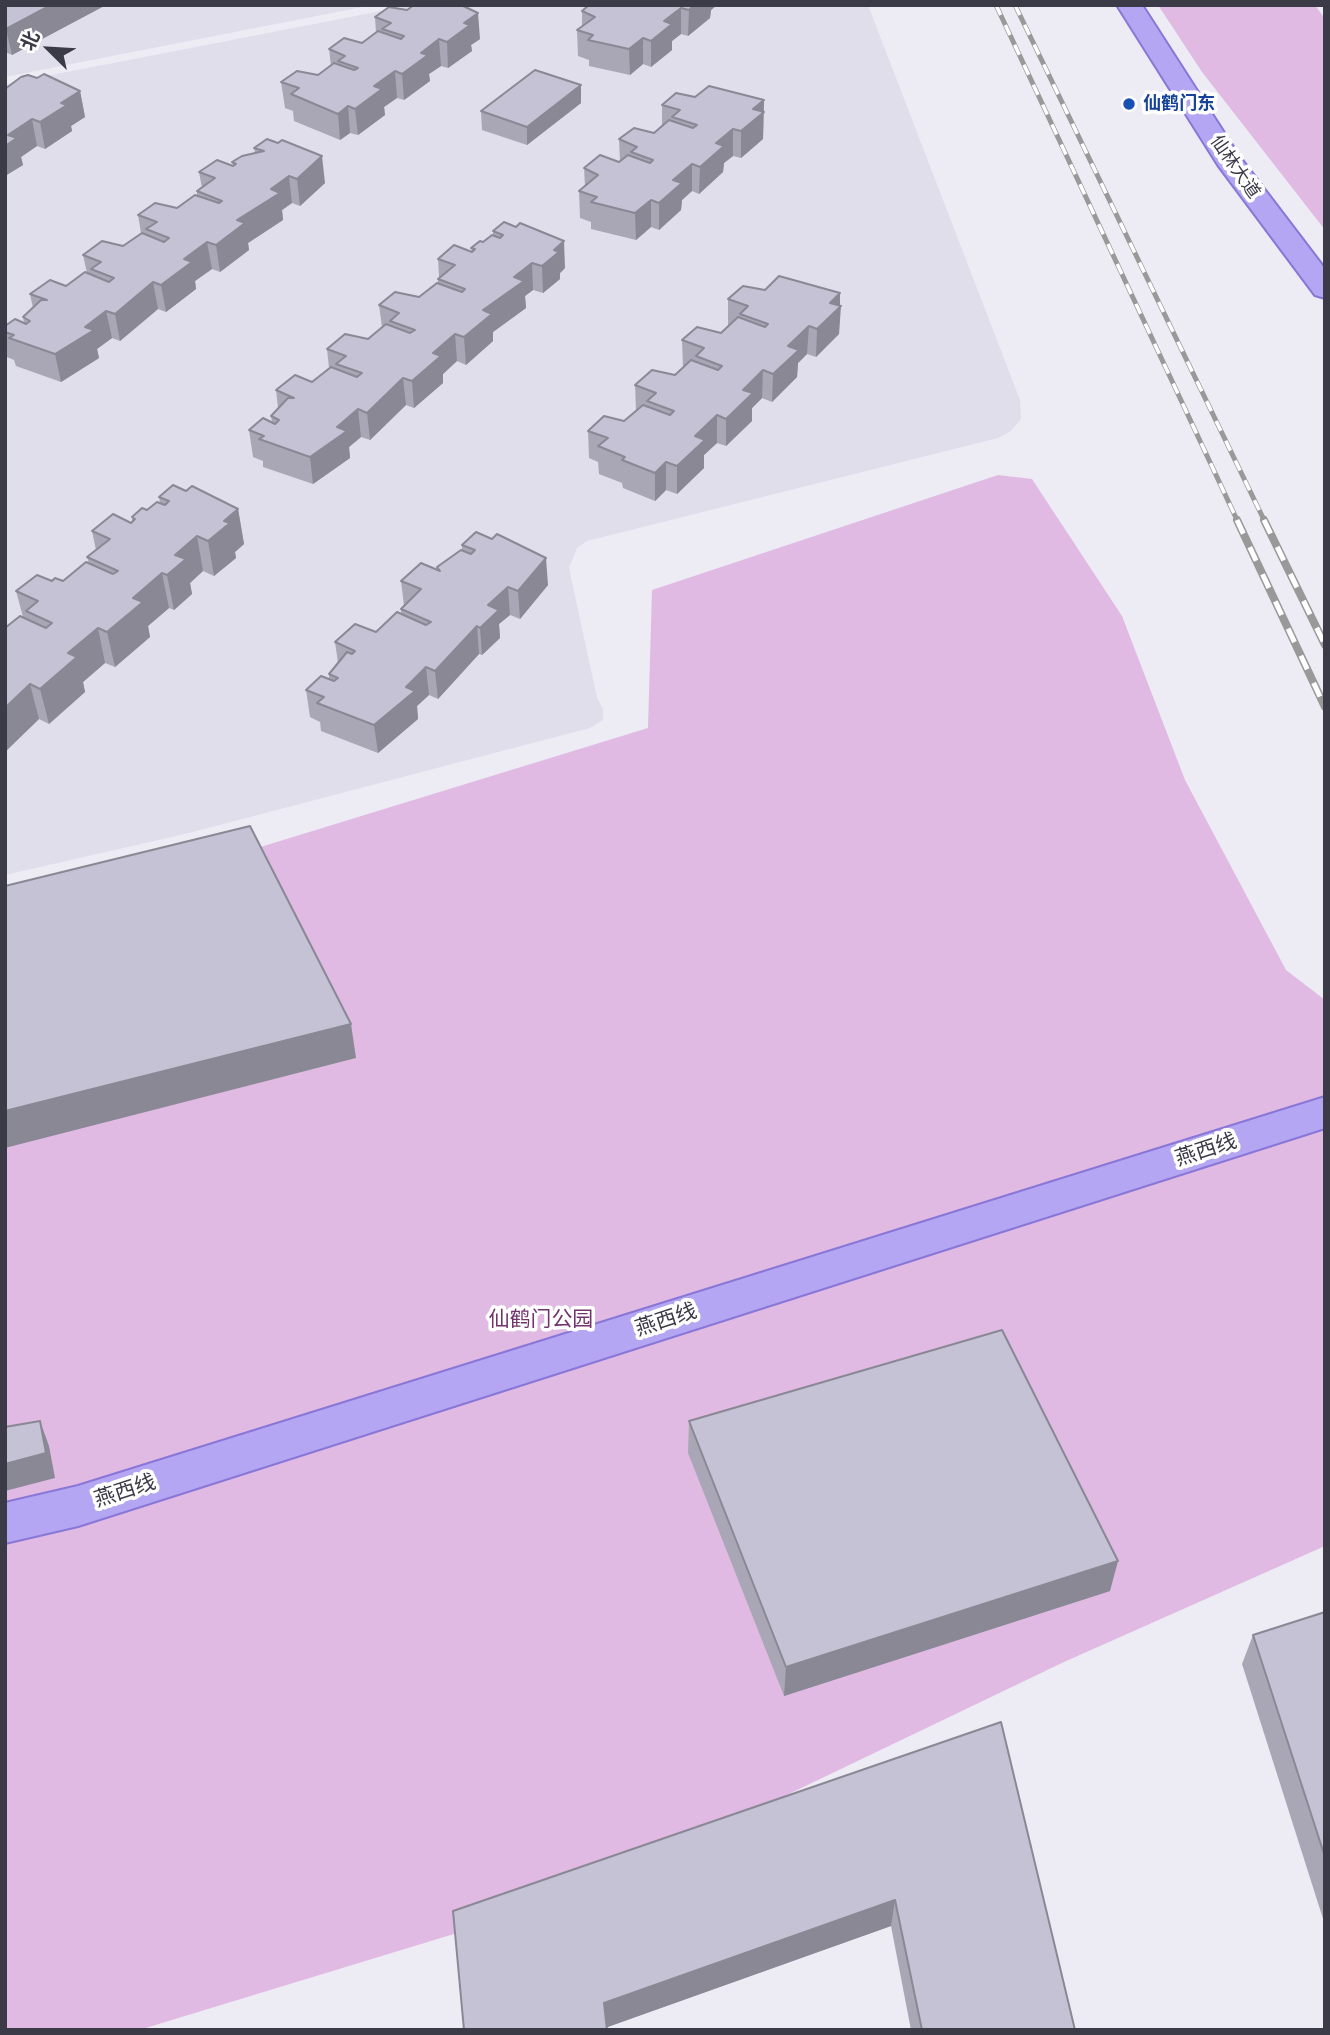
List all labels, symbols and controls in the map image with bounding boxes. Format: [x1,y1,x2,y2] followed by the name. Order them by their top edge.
[14,14,84,84] north arrow
[15,27,45,54] text: 北
[1143,93,1215,115] place label: 仙鹤门东
[1121,96,1137,112] marker: 仙鹤门东
[1206,131,1264,203] street label: 仙林大道
[1172,1128,1240,1172] street label: 燕西线
[632,1298,700,1342] street label: 燕西线
[489,1307,593,1333] park label: 仙鹤门公园
[91,1469,159,1513] street label: 燕西线

